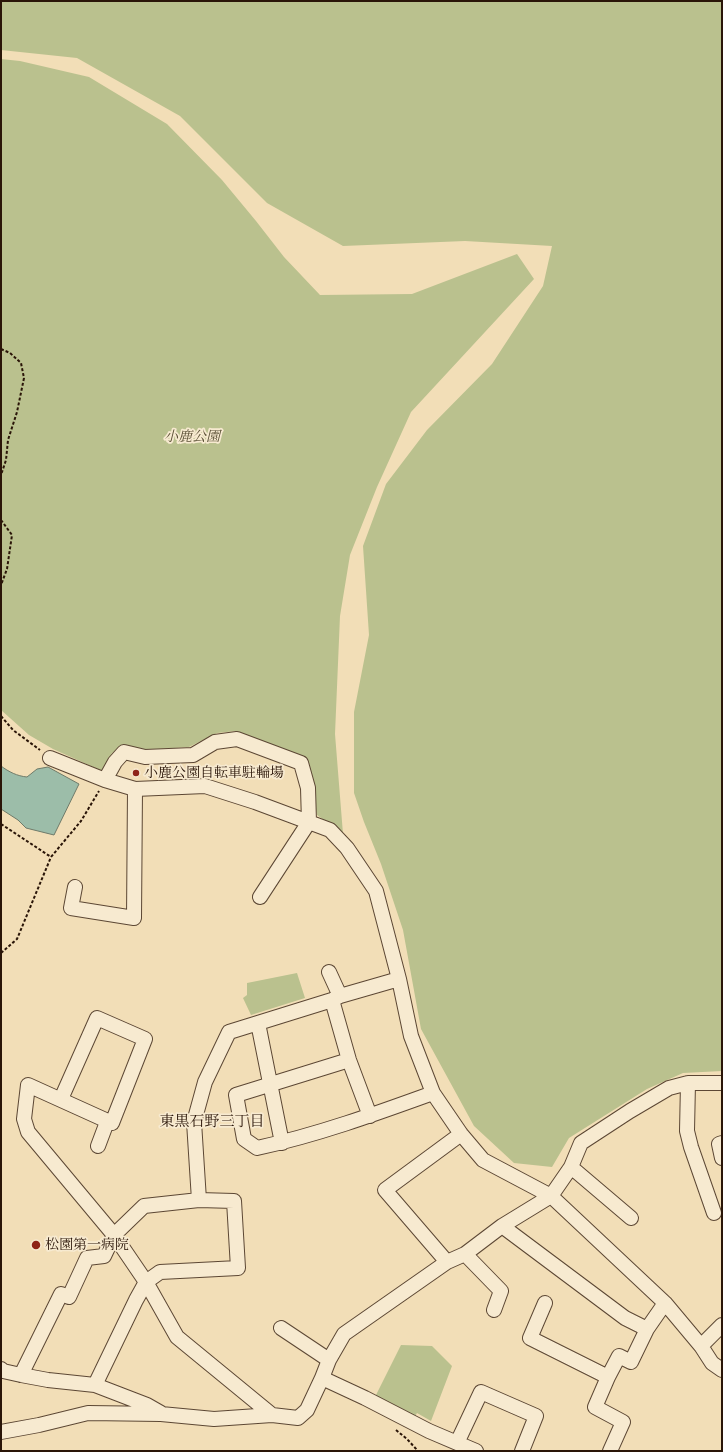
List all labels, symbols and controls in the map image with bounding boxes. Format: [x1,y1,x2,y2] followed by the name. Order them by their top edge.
[164,429,220,445] park label: 小鹿公園
[144,765,284,781] place label: 小鹿公園自転車駐輪場
[131,768,141,778] marker: 小鹿公園自転車駐輪場
[160,1113,264,1131] district label: 東黒石野三丁目
[45,1237,129,1253] place label: 松園第一病院
[30,1239,42,1251] marker: 松園第一病院

